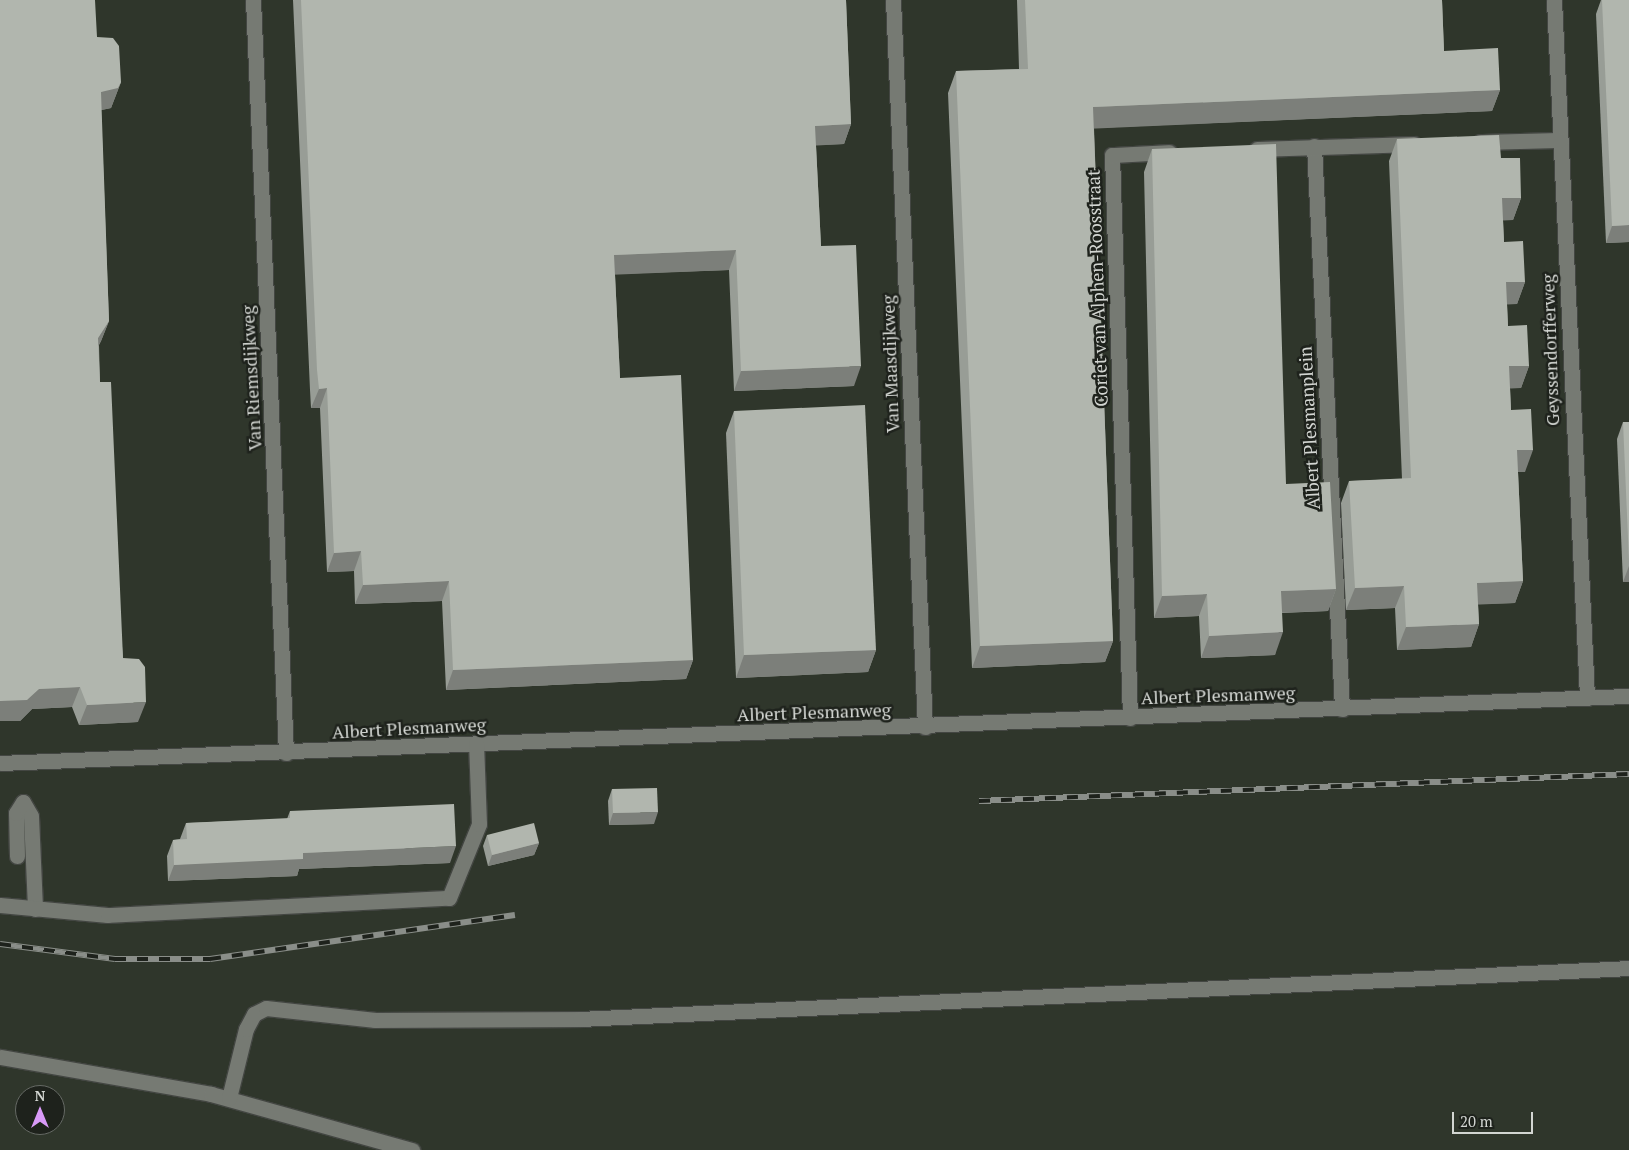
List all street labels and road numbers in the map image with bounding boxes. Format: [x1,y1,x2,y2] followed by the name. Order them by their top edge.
[1082,169,1112,407] street label: Coriet van Alphen-Roosstraat
[1537,274,1563,426] street label: Geyssendorfferweg
[877,295,903,433] street label: Van Maasdijkweg
[236,305,266,451] street label: Van Riemsdijkweg
[1294,346,1324,510] street label: Albert Plesmanplein
[1141,682,1295,708] street label: Albert Plesmanweg
[737,699,891,725] street label: Albert Plesmanweg
[331,713,487,743] street label: Albert Plesmanweg

